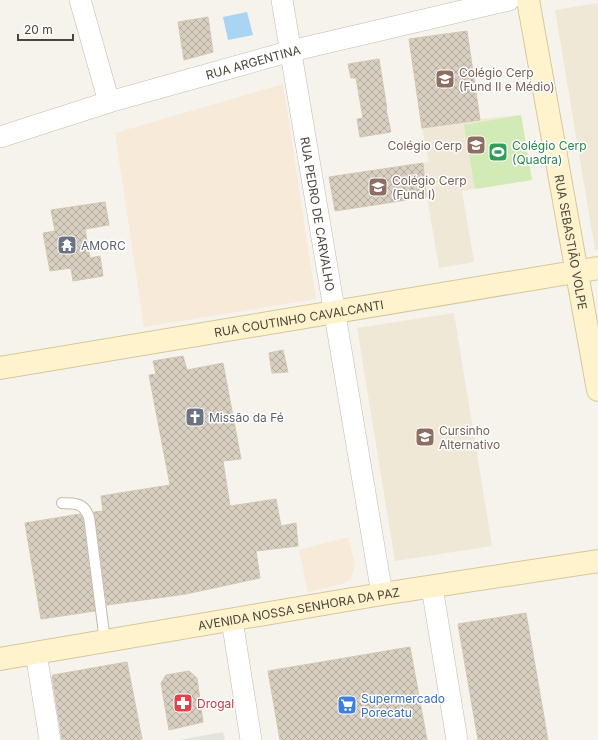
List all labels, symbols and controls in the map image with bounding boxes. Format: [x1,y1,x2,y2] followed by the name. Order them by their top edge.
[18,16,73,42] scale bar
[24,22,53,37] text: 20 m
[204,42,302,82] street label: RUA ARGENTINA
[459,65,555,94] place label: Colégio Cerp (Fund II e Médio)
[434,68,456,90] school or university icon: Colégio Cerp (Fund II e Médio)
[465,134,487,156] school or university icon: Colégio Cerp
[298,136,338,292] street label: RUA PEDRO DE CARVALHO
[387,138,462,153] place label: Colégio Cerp
[512,138,587,167] place label: Colégio Cerp (Quadra)
[487,141,509,163] sports icon: Colégio Cerp (Quadra)
[392,173,467,202] place label: Colégio Cerp (Fund I)
[552,173,591,311] street label: RUA SEBASTIÃO VOLPE
[367,176,389,198] school or university icon: Colégio Cerp (Fund I)
[56,234,78,256] temple icon: AMORC
[81,238,126,253] place label: AMORC
[213,296,385,340] street label: RUA COUTINHO CAVALCANTI
[184,406,206,428] church icon: Missão da Fé
[209,410,284,425] place label: Missão da Fé
[439,423,500,452] place label: Cursinho Alternativo
[414,426,436,448] school or university icon: Cursinho Alternativo
[197,584,401,633] street label: AVENIDA NOSSA SENHORA DA PAZ
[361,691,445,720] place label: Supermercado Porecatu
[172,692,194,714] pharmacy icon: Drogal
[336,694,358,716] supermarket icon: Supermercado Porecatu
[197,696,234,711] place label: Drogal

